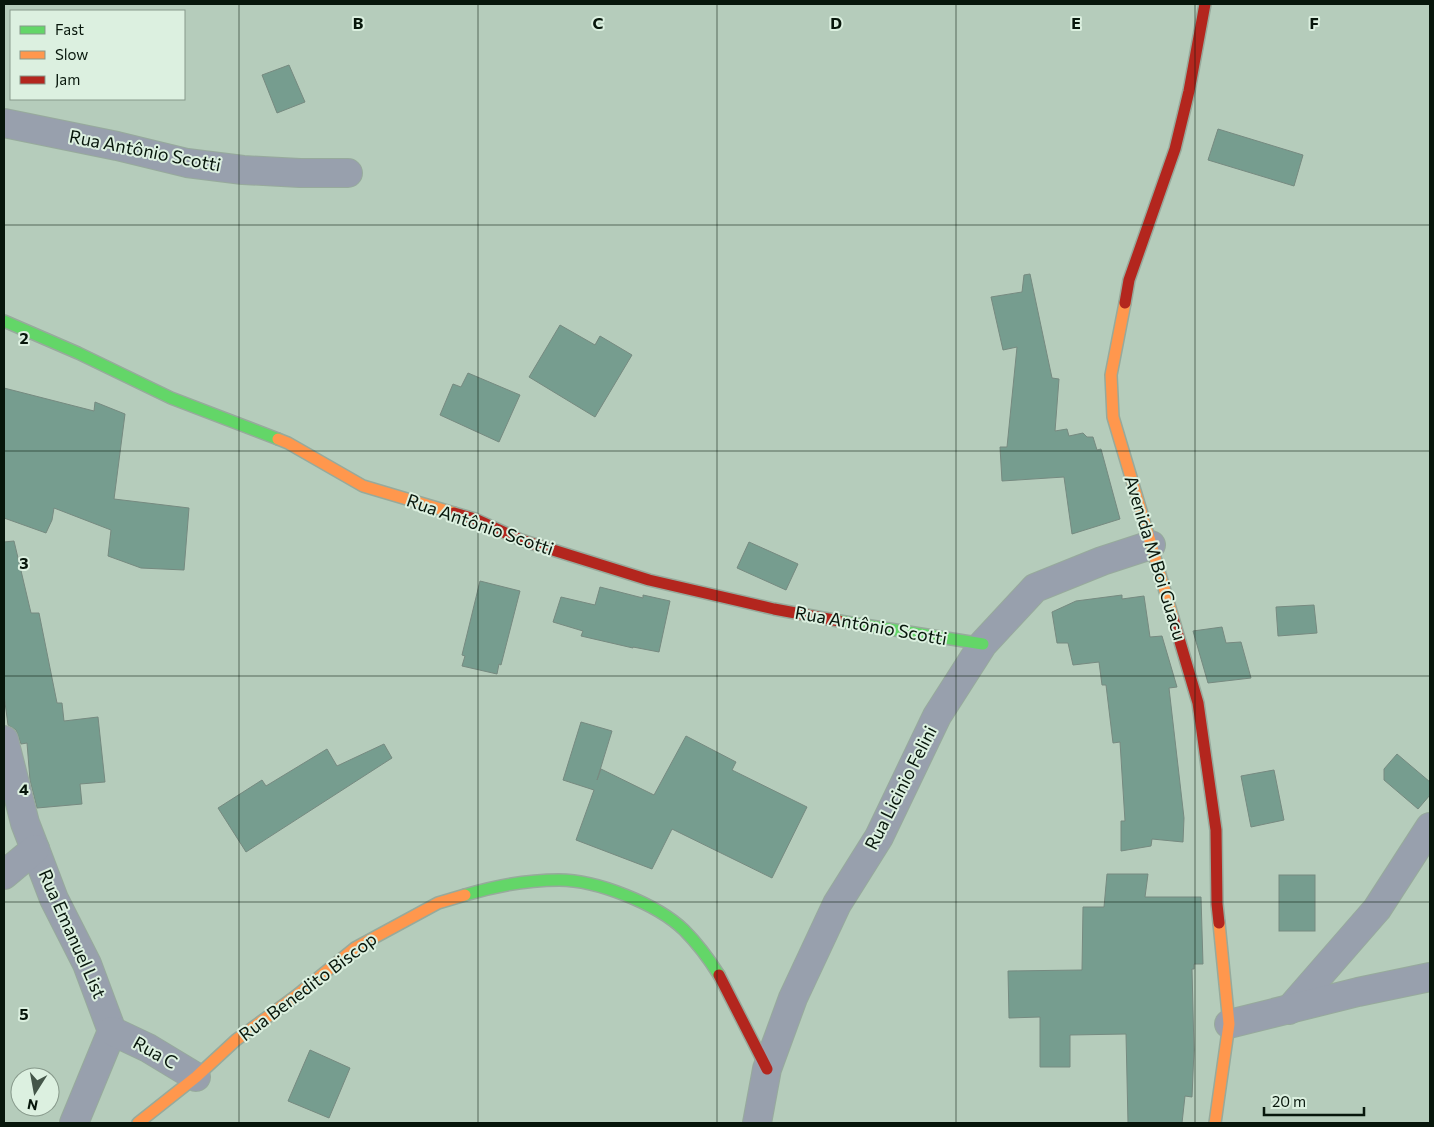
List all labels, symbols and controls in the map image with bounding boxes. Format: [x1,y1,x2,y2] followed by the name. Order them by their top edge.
[10,10,185,100] legend
[353,13,364,32] text: B
[593,13,604,32] text: C
[830,13,842,32] text: D
[1071,13,1081,32] text: E
[1309,13,1319,32] text: F
[55,20,84,38] text: Fast
[55,45,88,63] text: Slow
[55,70,80,88] text: Jam
[67,125,223,176] street label: Rua Antônio Scotti
[19,328,29,347] text: 2
[1120,473,1191,643] street label: Avenida M Boi Guacu
[404,489,557,560] street label: Rua Antônio Scotti
[19,553,29,572] text: 3
[793,601,949,649] street label: Rua Antônio Scotti
[859,722,941,853] street label: Rua Licinio Felini
[19,779,29,798] text: 4
[35,866,111,1002] street label: Rua Emanuel List
[234,927,381,1045] street label: Rua Benedito Biscop
[19,1004,29,1023] text: 5
[130,1031,181,1073] street label: Rua C
[10,1067,60,1117] north arrow
[1264,1084,1364,1116] scale bar
[1272,1092,1306,1110] text: 20 m
[26,1096,39,1115] text: N

